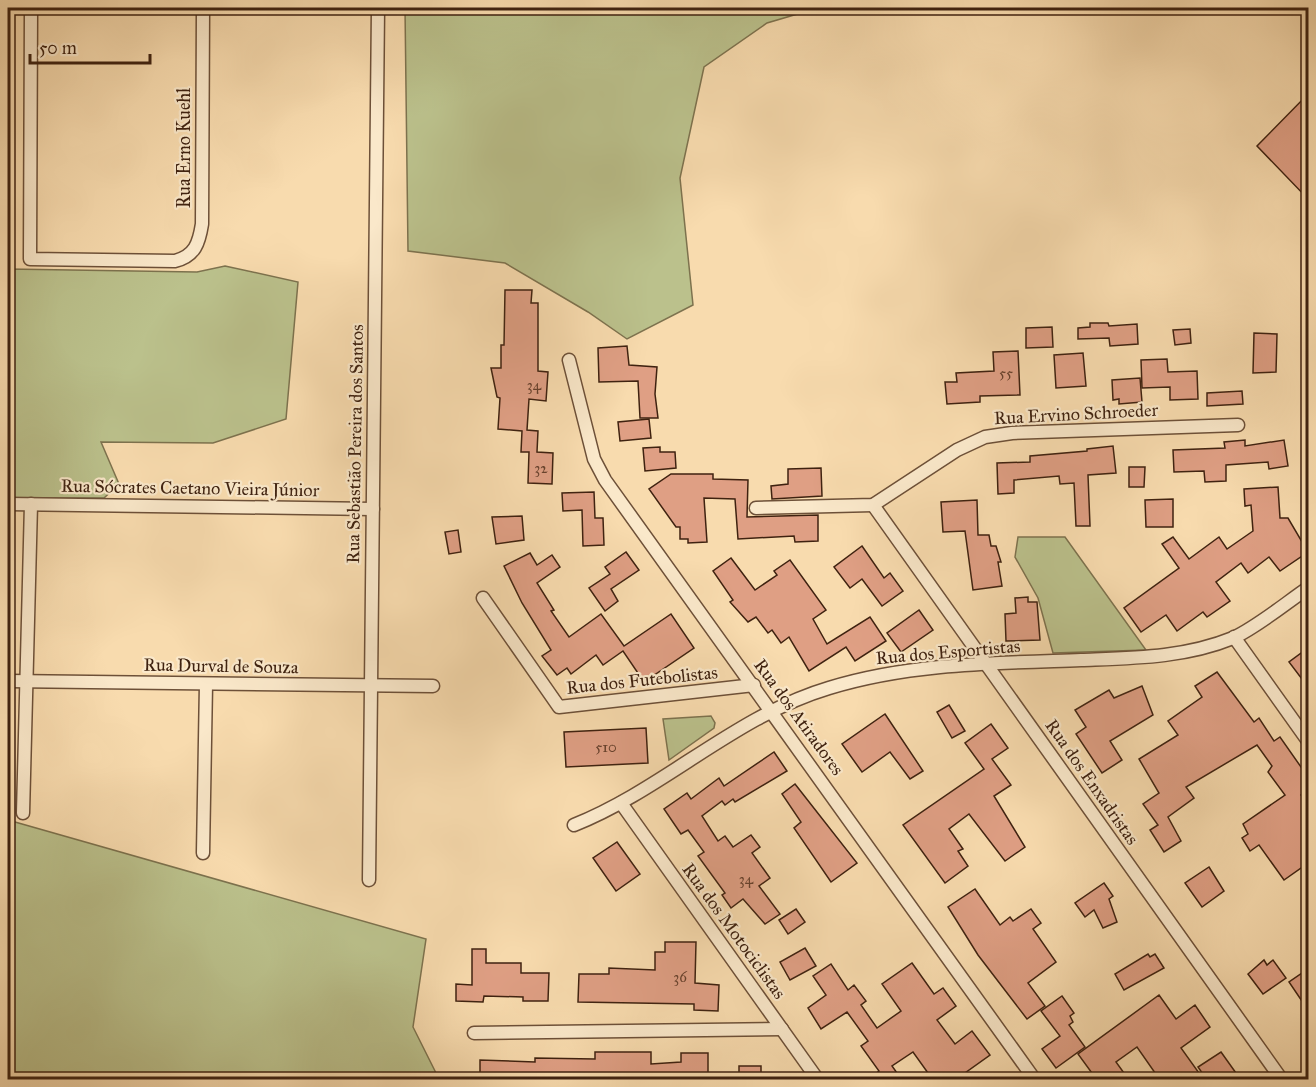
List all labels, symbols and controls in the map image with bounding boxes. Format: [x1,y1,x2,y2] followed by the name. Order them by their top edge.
[30,27,150,65] scale bar
[39,37,77,59] text: 50 m
[173,88,195,208] street label: Rua Erno Kuehl
[342,324,368,564] street label: Rua Sebastião Pereira dos Santos
[999,364,1013,382] house number: 55
[527,376,542,394] house number: 34
[993,399,1159,429] street label: Rua Ervino Schroeder
[534,459,548,477] house number: 32
[61,475,320,502] street label: Rua Sócrates Caetano Vieira Júnior
[875,635,1021,669] street label: Rua dos Esportistas
[143,654,299,678] street label: Rua Durval de Souza
[749,654,849,780] street label: Rua dos Atiradores
[565,661,719,699] street label: Rua dos Futebolistas
[1040,715,1144,849] street label: Rua dos Enxadristas
[595,738,617,756] house number: 510
[677,859,791,1003] street label: Rua dos Motociclistas
[739,870,754,888] house number: 34
[673,968,688,986] house number: 36

